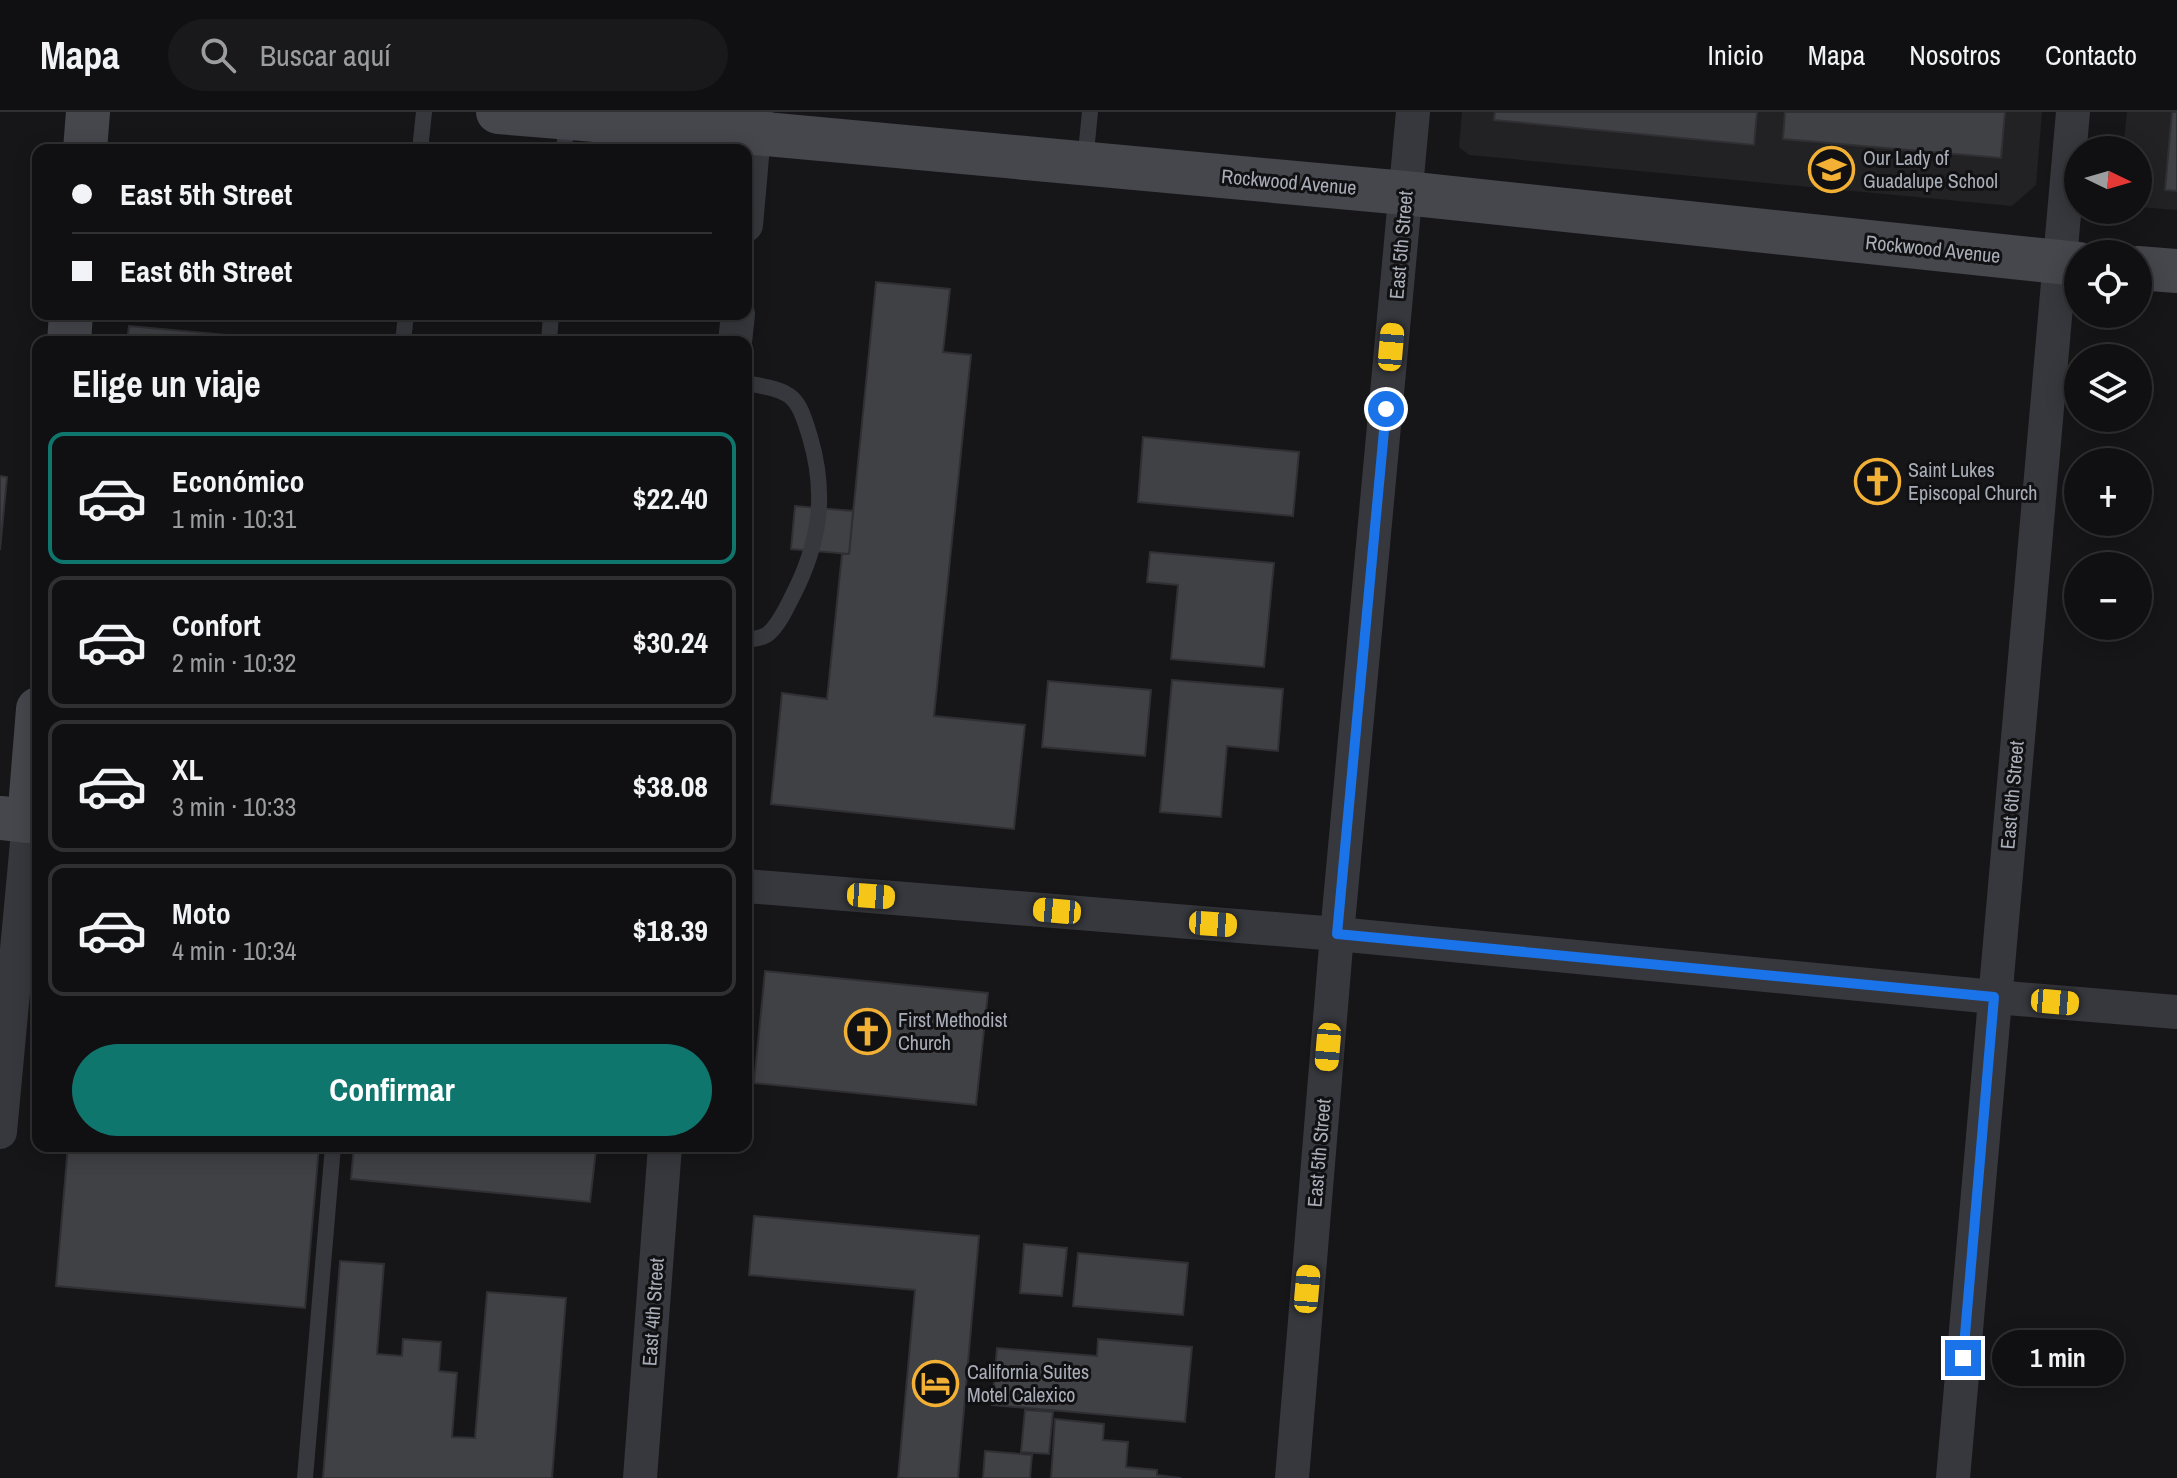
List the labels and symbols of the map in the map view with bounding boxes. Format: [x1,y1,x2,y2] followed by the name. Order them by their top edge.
[2064,136,2152,224] north arrow
[1863,144,1998,194] place label: Our Lady of Guadalupe School
[1808,146,1856,194] school or university icon: Our Lady of Guadalupe School
[1220,162,1358,201] street label: Rockwood Avenue
[1382,189,1419,300] street label: East 5th Street
[1864,228,2002,269] street label: Rockwood Avenue
[1377,322,1405,372] car
[1368,391,1404,427] route start
[1908,456,2037,506] place label: Saint Lukes Episcopal Church
[1853,458,1901,506] church icon: Saint Lukes Episcopal Church
[1993,739,2030,850] street label: East 6th Street
[846,882,896,910] car
[1032,897,1082,925] car
[1188,910,1238,938] car
[2030,988,2080,1016] car
[898,1006,1008,1056] place label: First Methodist Church
[843,1008,891,1056] church icon: First Methodist Church
[1314,1022,1342,1072] car
[1300,1097,1337,1208] street label: East 5th Street
[635,1256,670,1367] street label: East 4th Street
[1293,1264,1321,1314] car
[1991,1330,2123,1386] callout: 1 min
[1945,1340,1981,1376] route end
[967,1358,1089,1408] place label: California Suites Motel Calexico
[912,1360,960,1408] hotel icon: California Suites Motel Calexico

